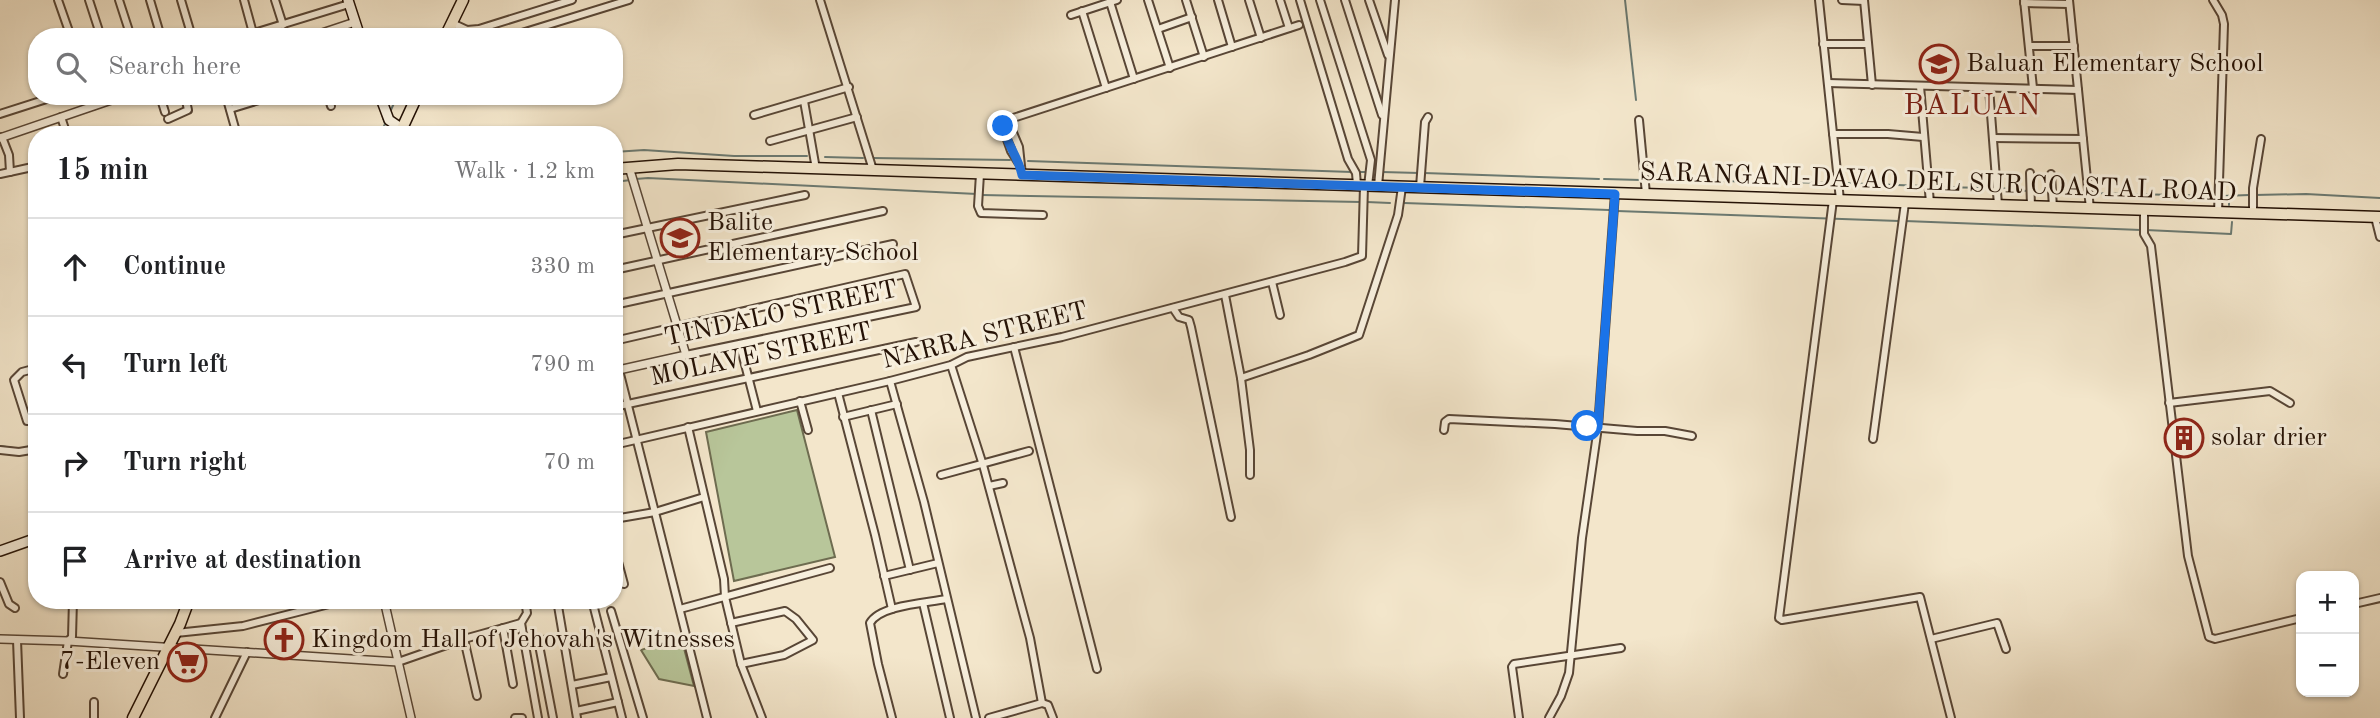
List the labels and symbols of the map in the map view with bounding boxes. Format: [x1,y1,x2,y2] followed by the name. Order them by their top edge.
[1918,43,1960,85] school or university icon: Baluan Elementary School
[1966,51,2264,77] place label: Baluan Elementary School
[1903,91,2043,121] district label: BALUAN
[987,110,1018,141] route end
[1639,160,2237,206] street label: SARANGANI-DAVAO DEL SUR COASTAL ROAD
[707,210,919,266] place label: Balite Elementary School
[659,217,701,259] school or university icon: Balite Elementary School
[662,277,900,351] street label: TINDALO STREET
[879,298,1091,374] street label: NARRA STREET
[648,319,874,391] street label: MOLAVE STREET
[1571,410,1602,441] route start
[2163,417,2205,459] building icon: solar drier
[2211,425,2327,451] place label: solar drier
[263,619,305,661] church icon: Kingdom Hall of Jehovah's Witnesses
[311,627,735,653] place label: Kingdom Hall of Jehovah's Witnesses
[166,641,208,683] supermarket icon: 7-Eleven
[60,649,160,675] place label: 7-Eleven

